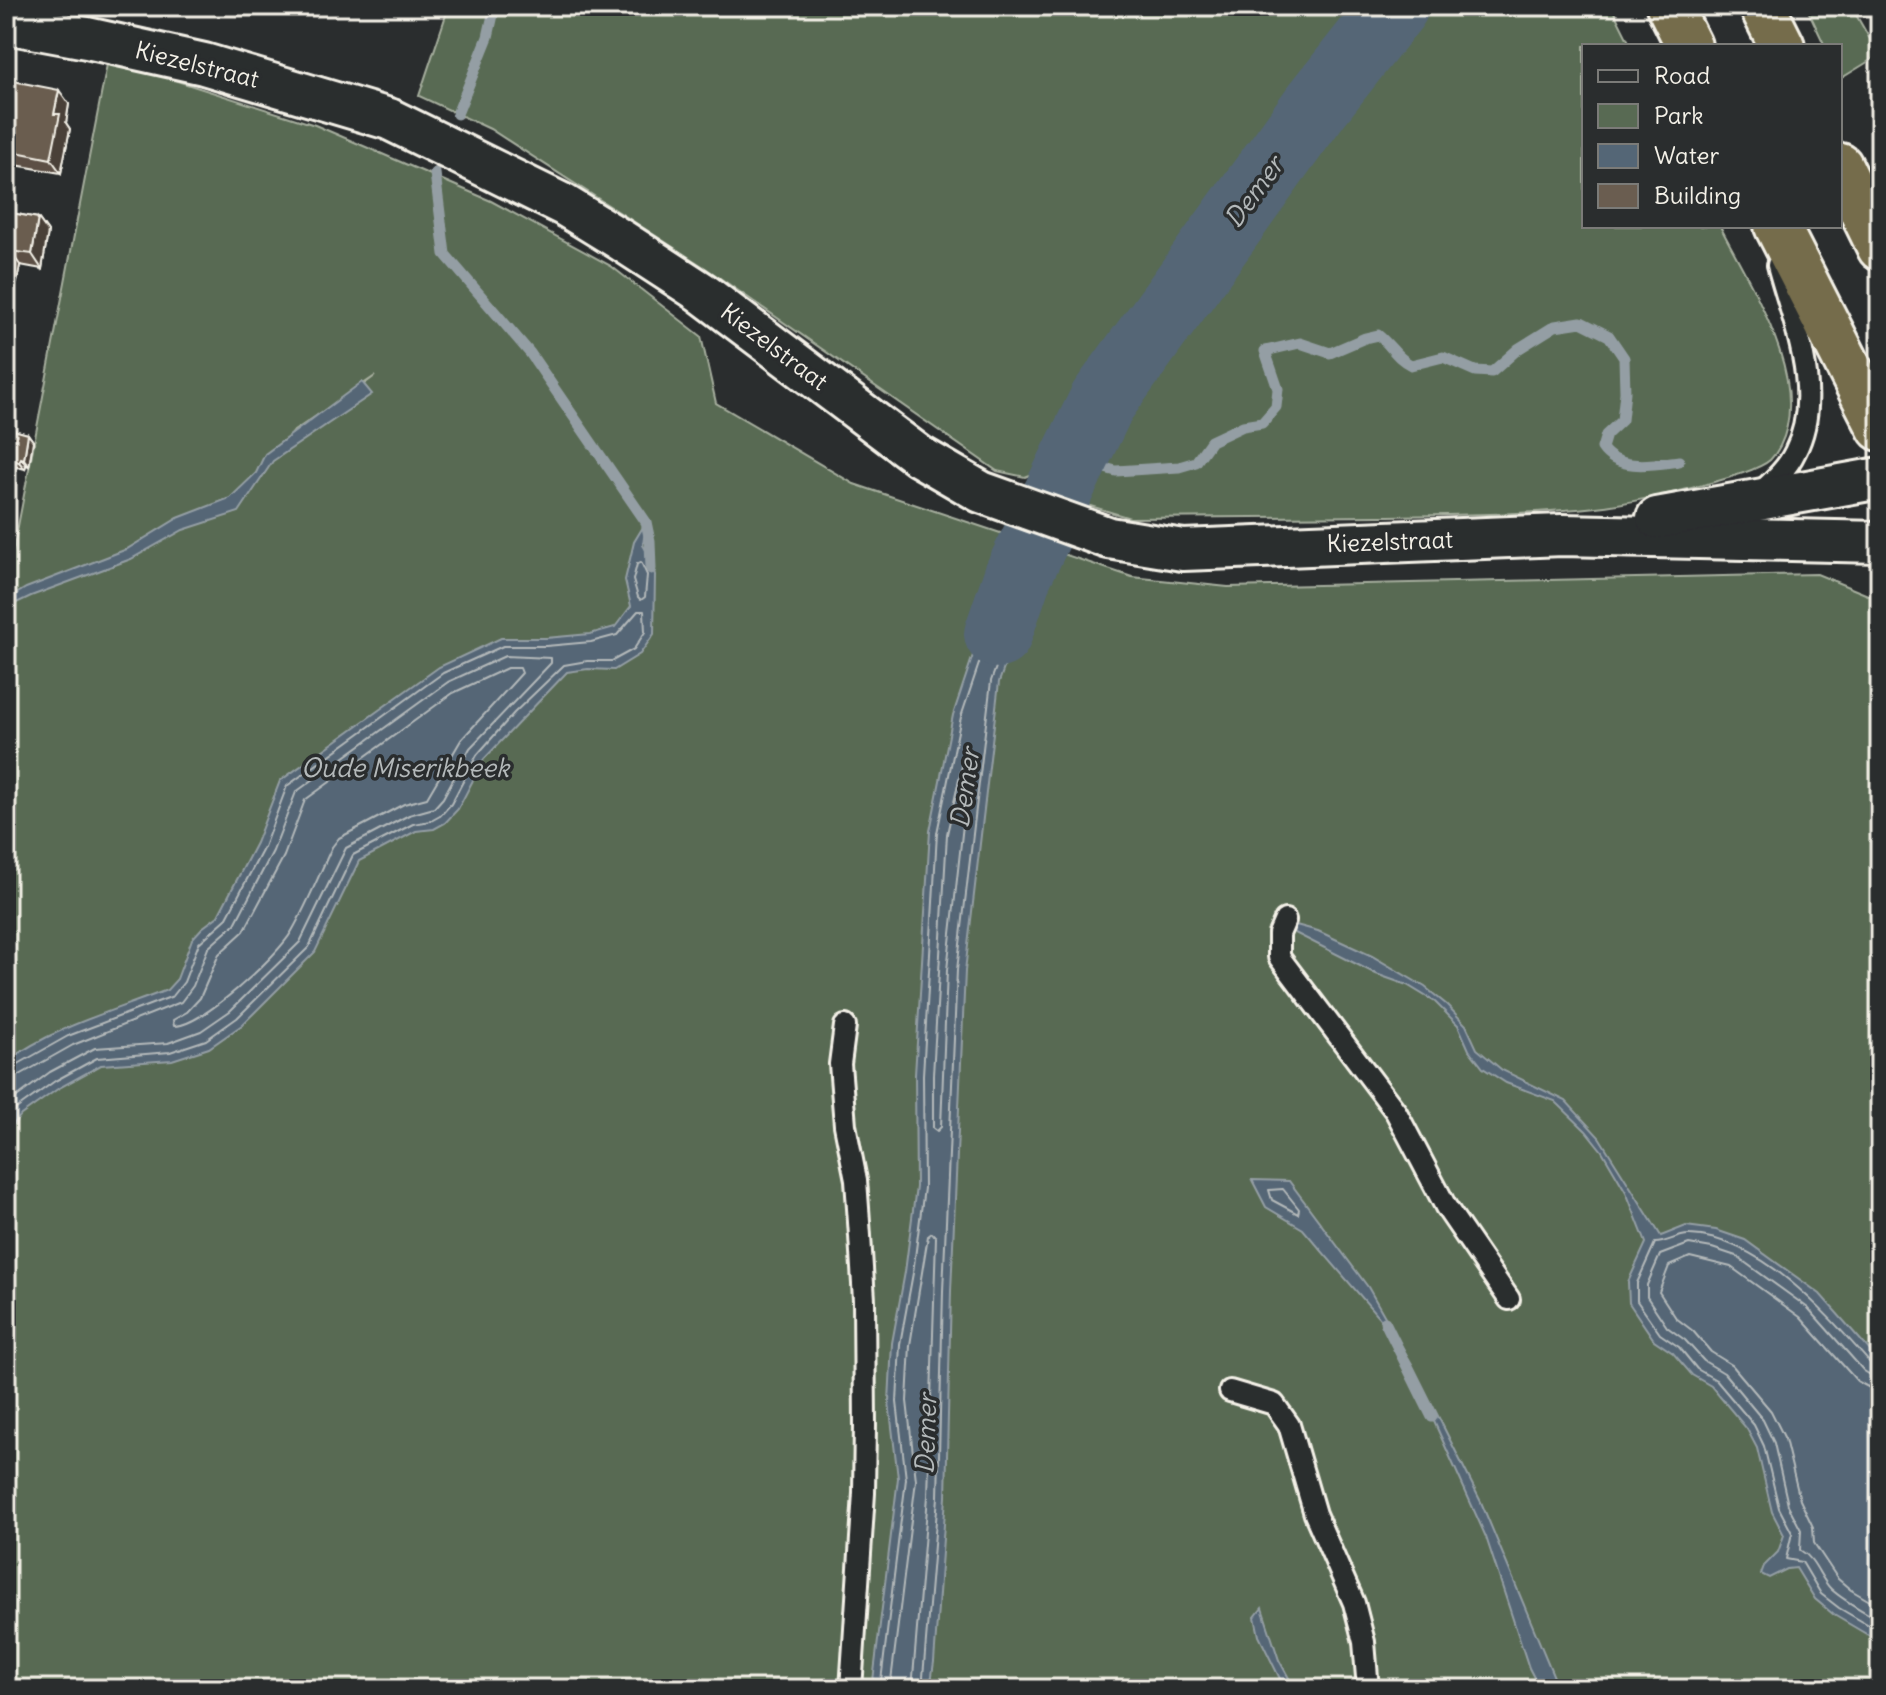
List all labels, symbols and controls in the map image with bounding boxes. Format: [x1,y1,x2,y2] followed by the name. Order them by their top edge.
[132,34,262,94] street label: Kiezelstraat
[1582,44,1842,228] legend
[1654,60,1710,90] text: Road
[1654,100,1704,130] text: Park
[1654,140,1719,170] text: Water
[1217,147,1292,234] water label: Demer
[1654,180,1741,210] text: Building
[715,296,834,396] street label: Kiezelstraat
[1326,524,1454,558] street label: Kiezelstraat
[943,743,987,830] water label: Demer
[301,751,511,784] water label: Oude Miserikbeek
[908,1390,944,1474] water label: Demer

